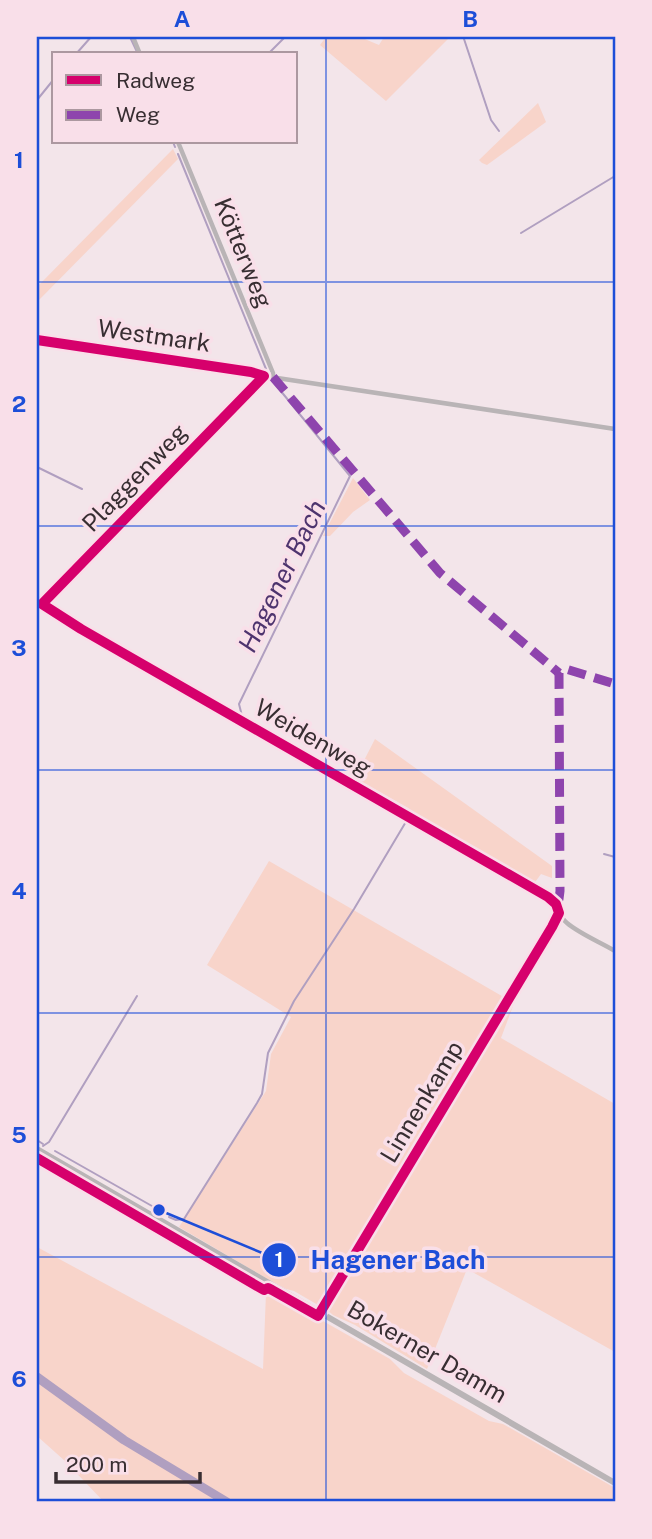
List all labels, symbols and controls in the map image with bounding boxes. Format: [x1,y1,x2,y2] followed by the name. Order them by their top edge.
[174,5,191,32] text: A
[462,5,478,32] text: B
[52,52,298,144] legend
[116,68,195,93] text: Radweg
[116,102,160,127] text: Weg
[14,146,24,173] text: 1
[209,194,279,312] street label: Kötterweg
[96,313,212,357] street label: Westmark
[12,390,26,417] text: 2
[76,418,193,537] street label: Plaggenweg
[231,495,332,657] water label: Hagener Bach
[11,634,27,661] text: 3
[250,693,377,782] street label: Weidenweg
[11,877,27,904] text: 4
[374,1036,468,1167] street label: Linnenkamp
[11,1121,27,1148] text: 5
[262,1237,499,1284] callout: Hagener Bach
[311,1244,485,1275] text: Hagener Bach
[275,1247,284,1272] text: 1
[343,1294,512,1408] street label: Bokerner Damm
[11,1365,27,1392] text: 6
[56,1441,200,1485] scale bar
[66,1452,127,1477] text: 200 m

